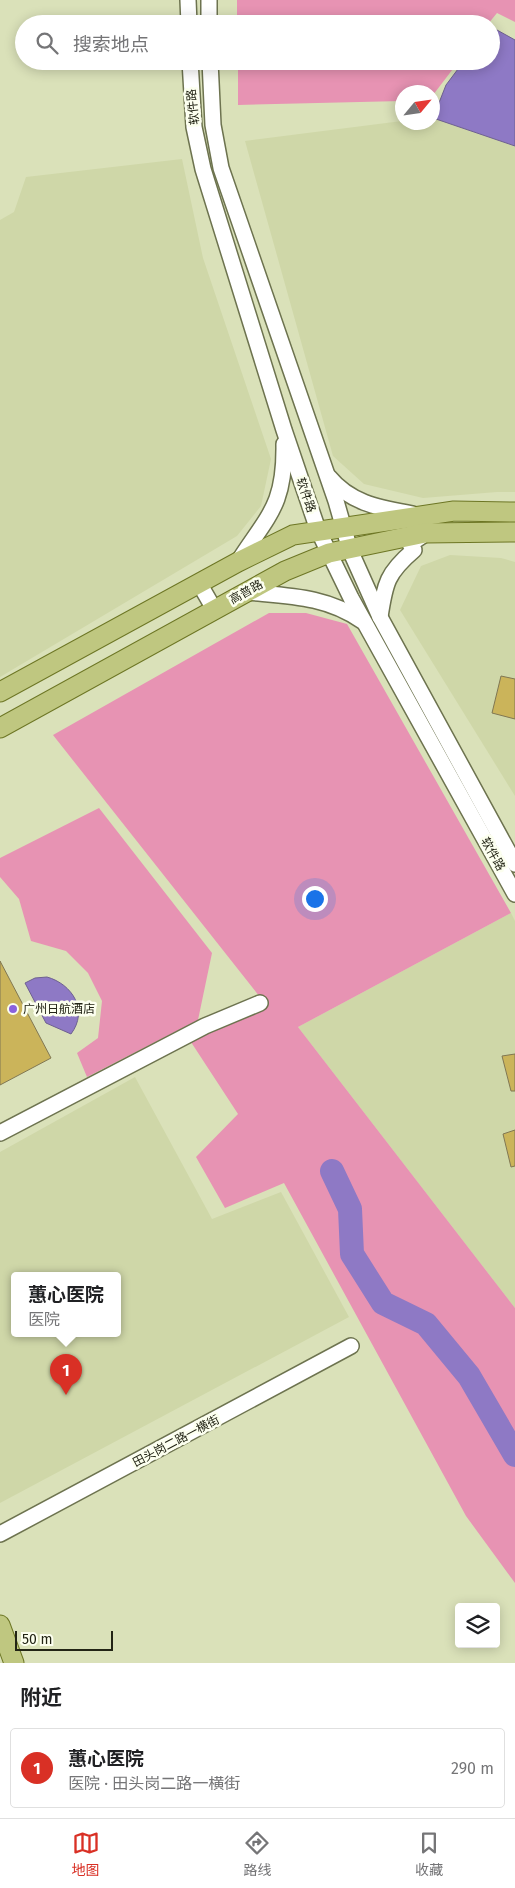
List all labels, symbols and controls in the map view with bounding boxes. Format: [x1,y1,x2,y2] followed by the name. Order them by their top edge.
[15,15,500,70] search box
[33,29,61,57] icon: search
[73,33,149,56] text: 搜索地点
[395,85,440,130] north arrow
[184,88,202,126] street label: 软件路
[294,476,318,514] street label: 软件路
[227,577,265,607] street label: 高普路
[478,835,508,873] street label: 软件路
[302,886,328,912] your location
[23,1002,95,1016] place label: 广州日航酒店
[7,1003,19,1015] marker: 广州日航酒店
[11,1272,121,1337] popup
[28,1283,104,1306] text: 蕙心医院
[28,1310,60,1329] text: 医院
[50,1354,82,1395] pin: 1
[130,1412,222,1470] street label: 田头岗二路一横街
[455,1603,500,1648] map controls
[455,1603,500,1648] button: layers
[15,1628,112,1651] scale bar
[22,1631,53,1648] text: 50 m
[20,1685,62,1711] text: 附近
[68,1747,144,1770] text: 蕙心医院
[33,1759,41,1778] text: 1
[451,1759,494,1778] text: 290 m
[68,1774,240,1793] text: 医院 · 田头岗二路一横街
[72,1829,100,1879] tab: 地图
[243,1829,271,1879] tab: 路线
[415,1829,443,1879] tab: 收藏

